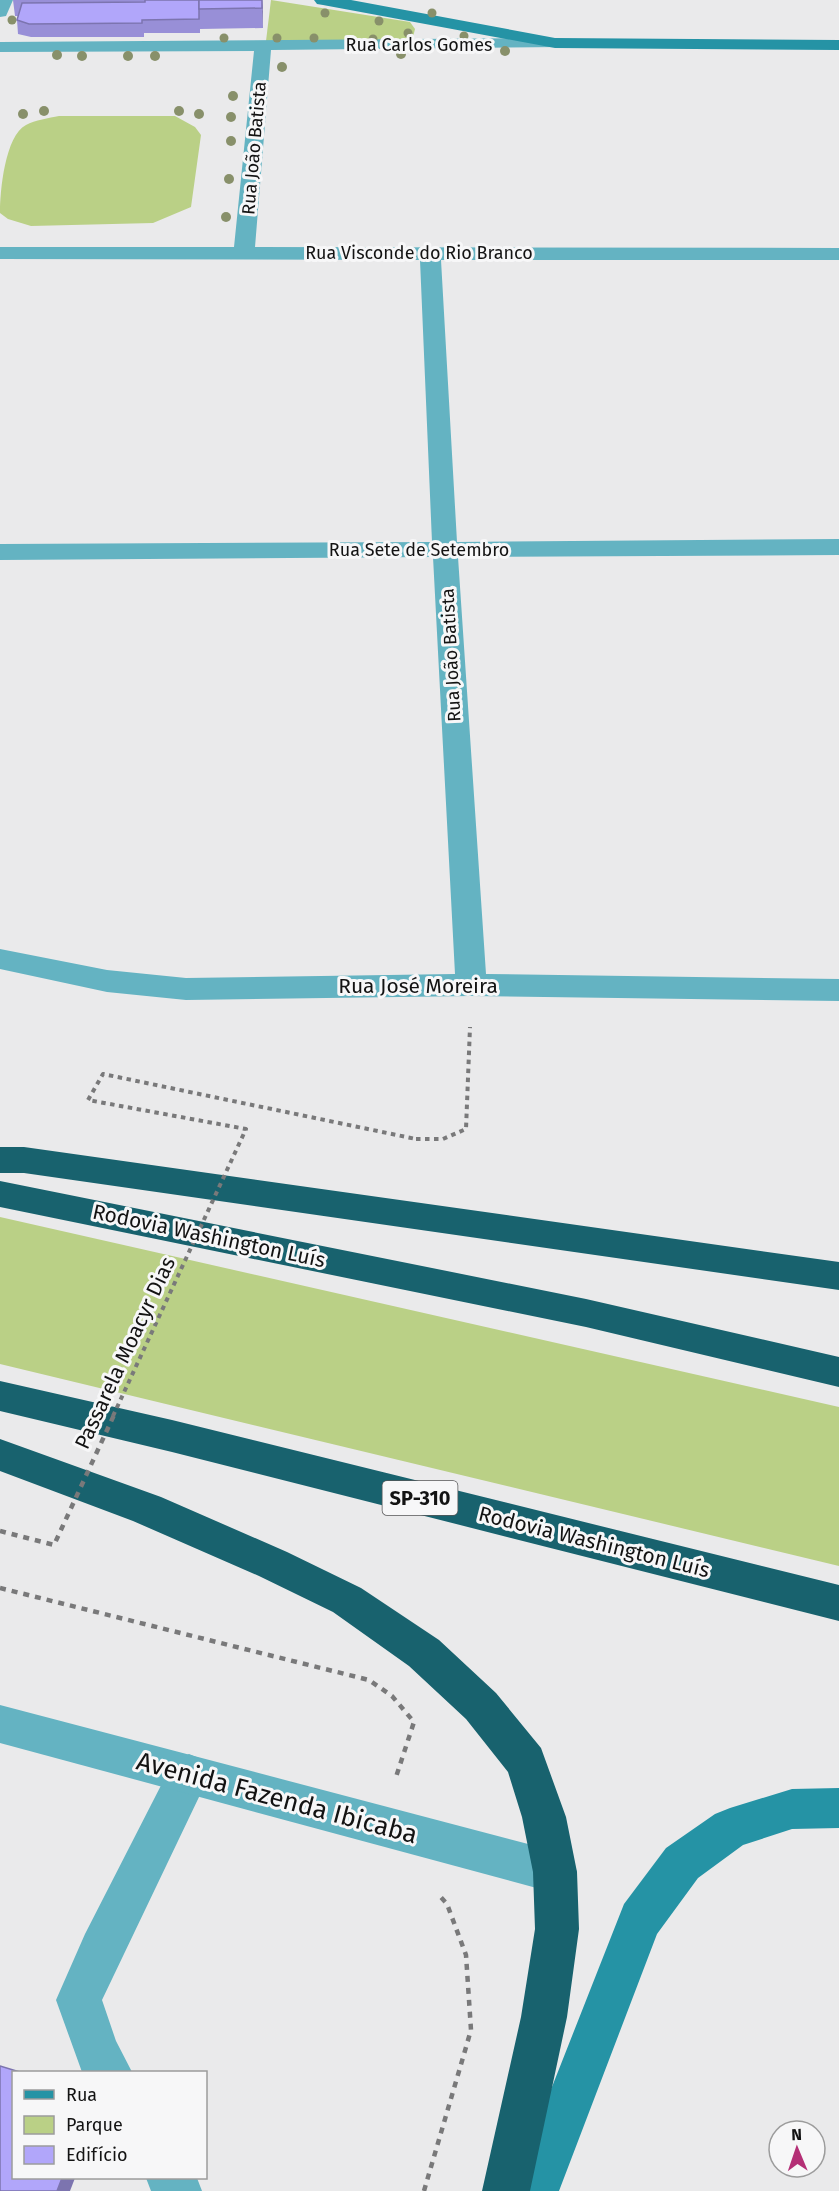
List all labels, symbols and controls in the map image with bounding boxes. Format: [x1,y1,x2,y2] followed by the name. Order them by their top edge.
[346,34,492,56] street label: Rua Carlos Gomes
[237,80,271,216] street label: Rua João Batista
[305,242,533,264] street label: Rua Visconde do Rio Branco
[329,539,509,561] street label: Rua Sete de Setembro
[437,588,465,722] street label: Rua João Batista
[338,973,498,999] street label: Rua José Moreira
[90,1199,328,1273] street label: Rodovia Washington Luís
[69,1253,181,1453] street label: Passarela Moacyr Dias
[382,1481,458,1515] road number: SP-310
[476,1501,712,1583] street label: Rodovia Washington Luís
[133,1746,421,1850] street label: Avenida Fazenda Ibicaba
[12,2071,207,2179] legend
[66,2084,97,2106] text: Rua
[66,2114,123,2136] text: Parque
[767,2119,827,2179] north arrow
[791,2125,802,2144] text: N
[66,2144,128,2166] text: Edifício

